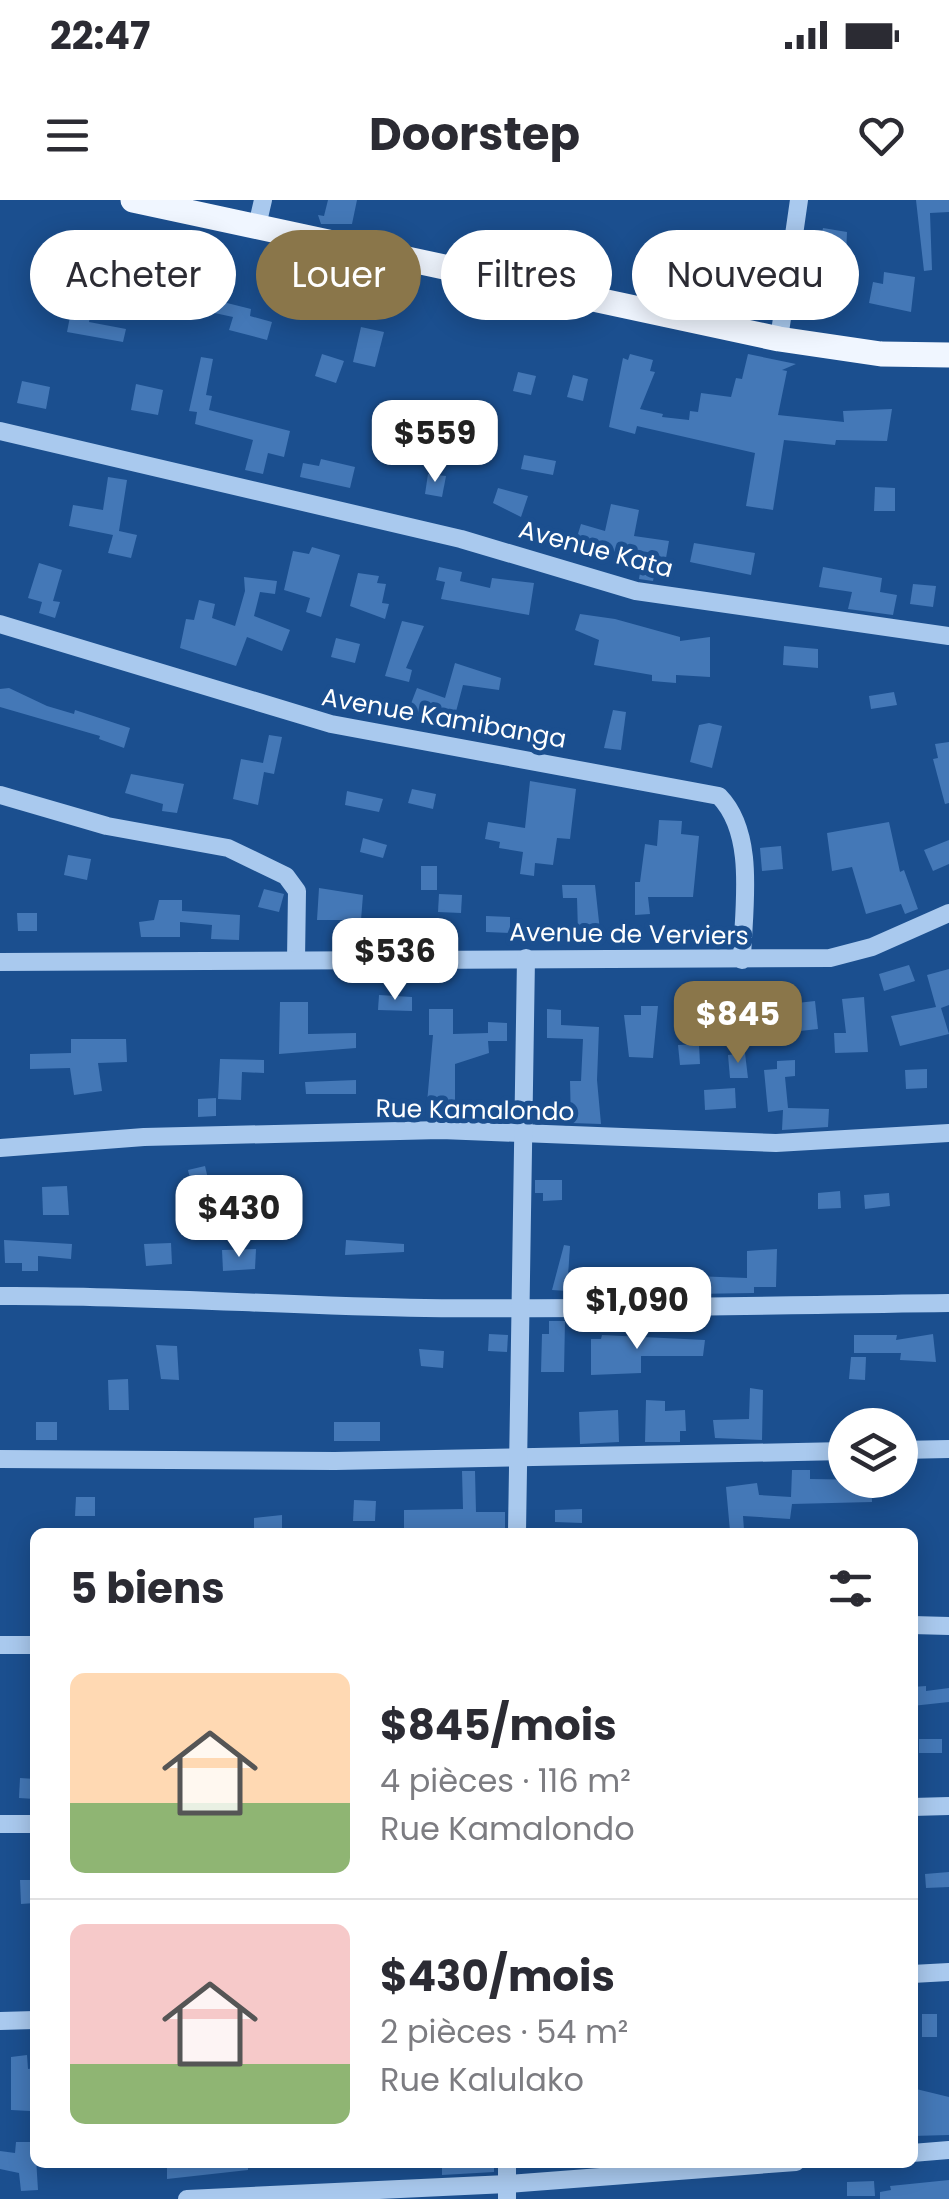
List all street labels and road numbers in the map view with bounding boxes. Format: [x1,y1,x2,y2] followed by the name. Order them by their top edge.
[515,512,677,586] street label: Avenue Kata
[319,679,569,757] street label: Avenue Kamibanga
[509,914,749,954] street label: Avenue de Verviers
[375,1091,575,1129] street label: Rue Kamalondo

